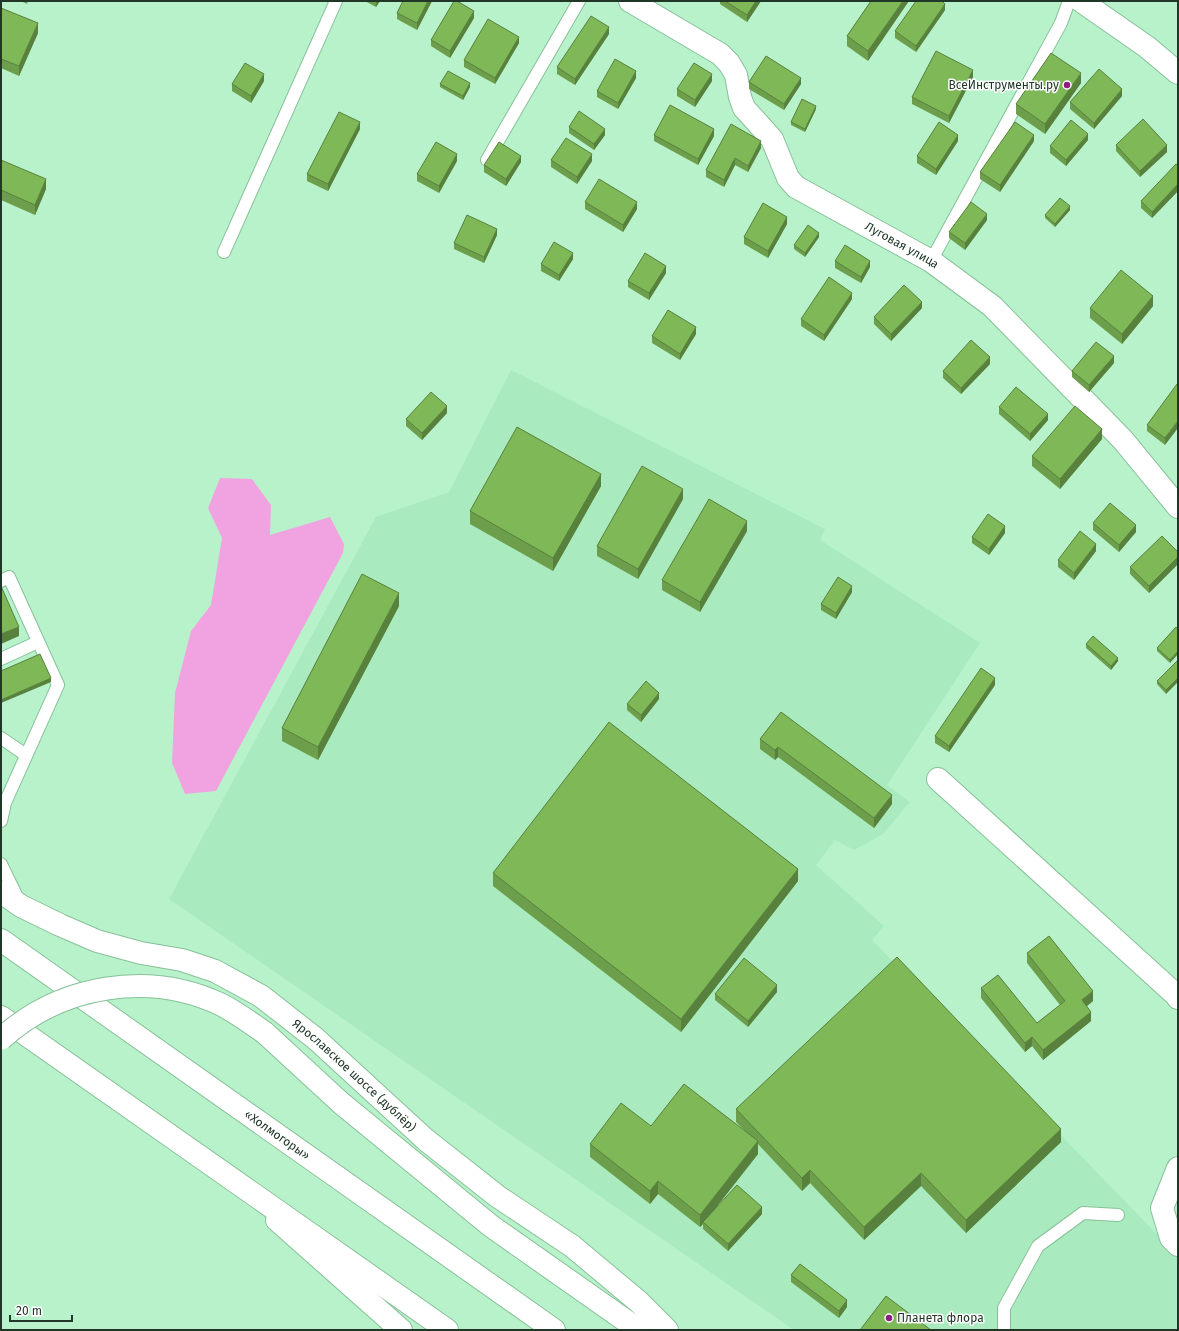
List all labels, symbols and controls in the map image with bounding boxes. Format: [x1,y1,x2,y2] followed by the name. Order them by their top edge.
[948,78,1059,92] place label: ВсеИнструменты.ру
[1062,80,1072,90] marker: ВсеИнструменты.ру
[863,219,942,271] street label: Луговая улица
[290,1016,419,1134] street label: Ярославское шоссе (дублёр)
[242,1107,313,1163] street label: «Холмогоры»
[10,1297,72,1323] scale bar
[16,1304,42,1318] text: 20 m
[897,1311,984,1325] place label: Планета флора
[884,1313,894,1323] marker: Планета флора

